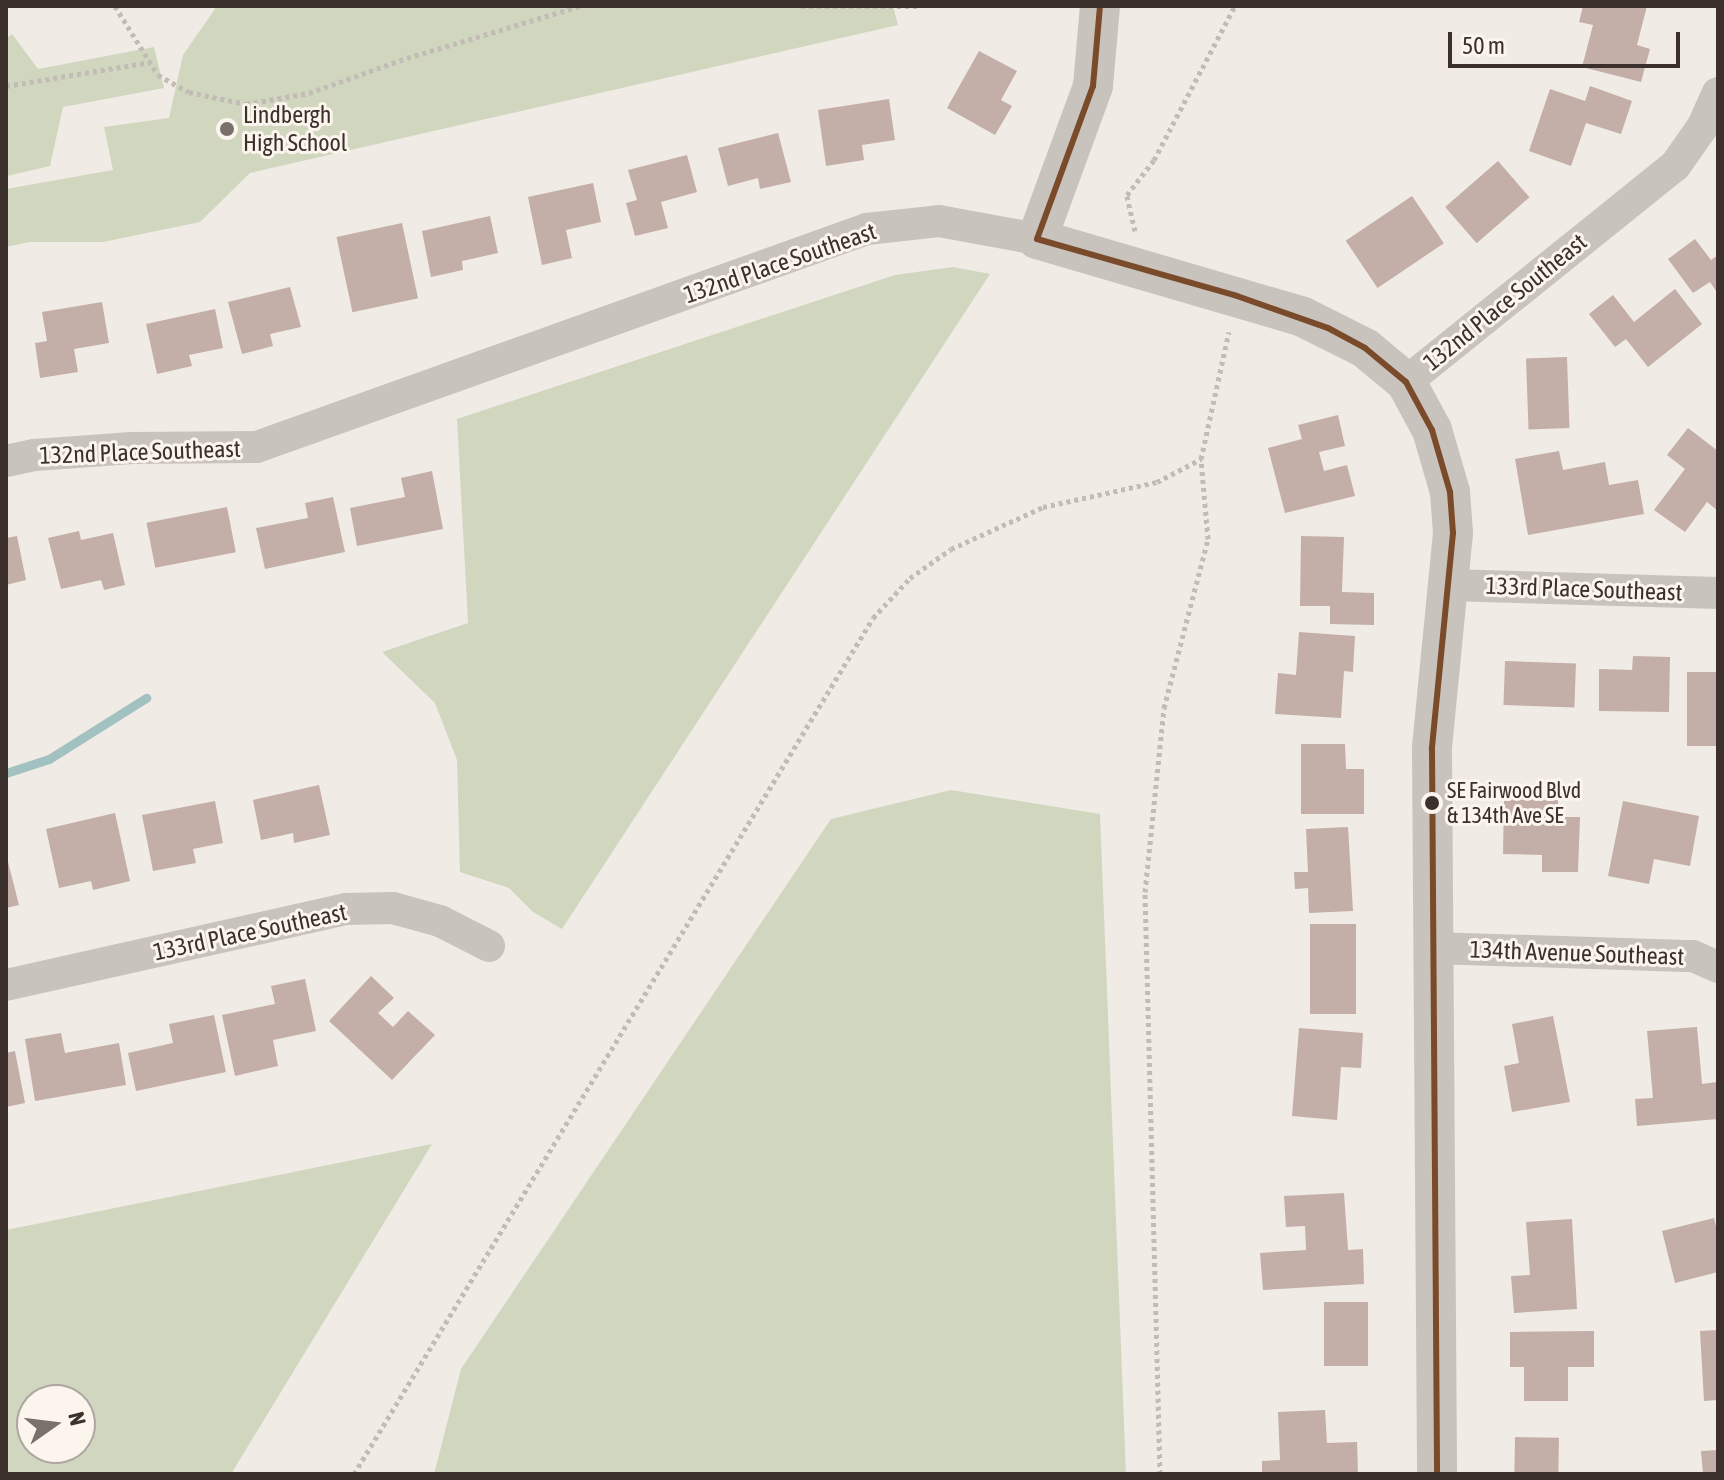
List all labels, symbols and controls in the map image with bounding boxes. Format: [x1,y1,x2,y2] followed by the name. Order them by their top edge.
[1452,16,1684,66] scale bar
[1462,32,1505,59] text: 50 m
[243,101,347,157] place label: Lindbergh High School
[218,120,236,138] marker: Lindbergh High School
[680,217,880,309] street label: 132nd Place Southeast
[1418,227,1592,377] street label: 132nd Place Southeast
[39,434,241,470] street label: 132nd Place Southeast
[1485,571,1683,607] street label: 133rd Place Southeast
[1447,777,1581,828] place label: SE Fairwood Blvd & 134th Ave SE
[1424,795,1440,811] marker: SE Fairwood Blvd & 134th Ave SE
[151,897,349,967] street label: 133rd Place Southeast
[1469,935,1685,971] street label: 134th Avenue Southeast
[16,1384,96,1464] north arrow
[63,1409,92,1428] text: N

